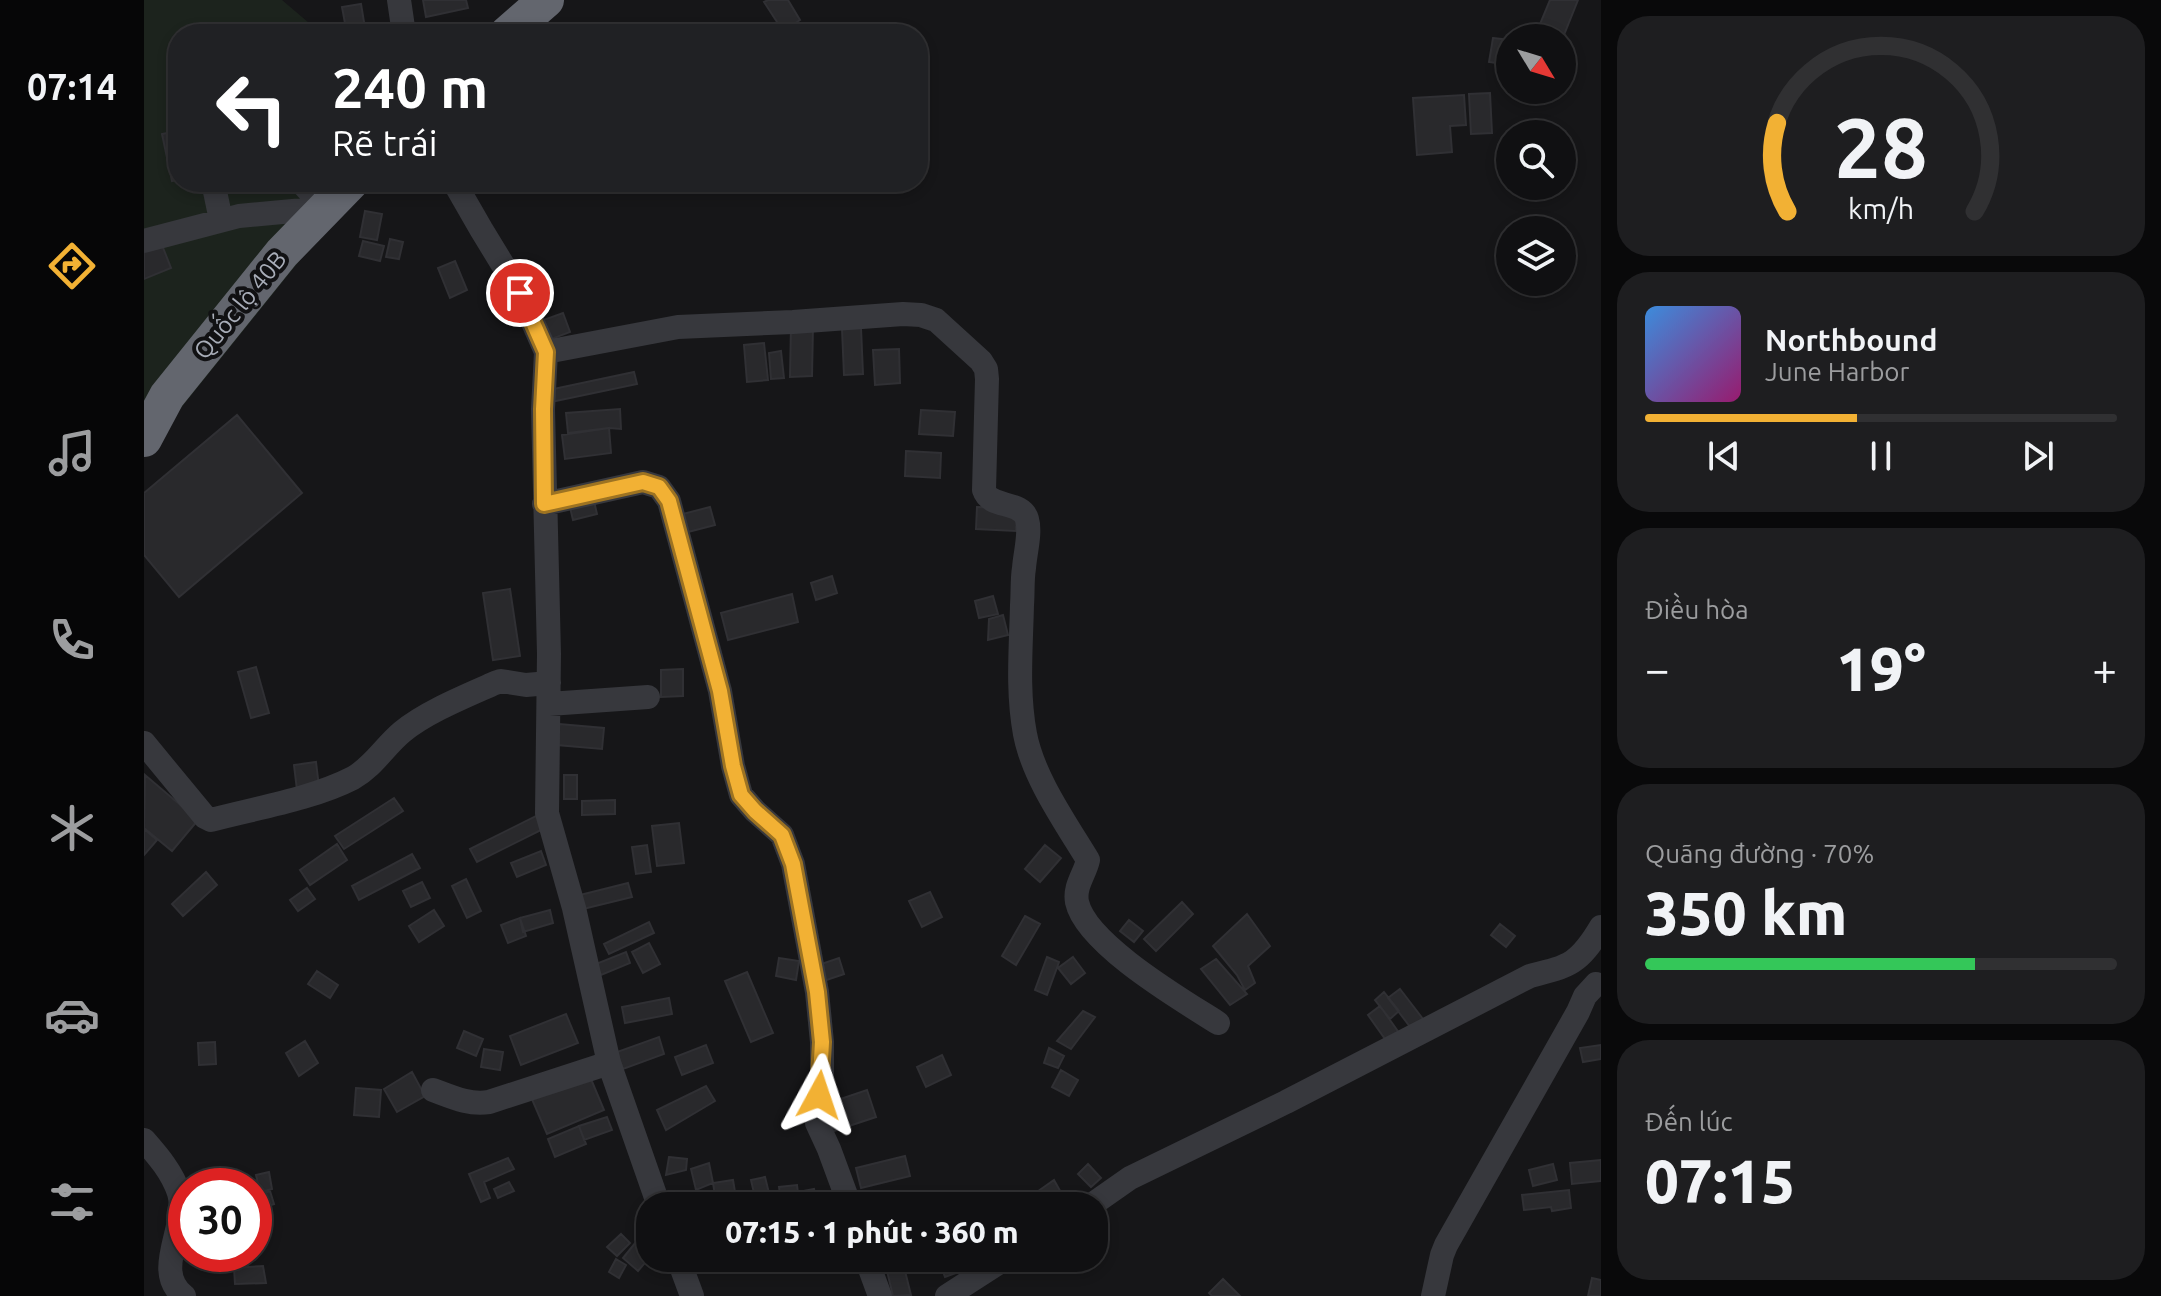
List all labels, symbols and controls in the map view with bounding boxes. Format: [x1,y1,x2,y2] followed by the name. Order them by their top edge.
[1496,24,1576,104] north arrow
[1496,24,1576,296] map controls
[200,56,304,160] icon: left
[332,56,488,119] text: 240 m
[27,66,117,107] text: 07:14
[1834,100,1928,194] text: 28
[1496,120,1576,200] button: search
[332,122,437,163] text: Rẽ trái
[1848,192,1914,224] text: km/h
[1496,216,1576,296] button: layers
[44,238,100,294] icon: directions
[185,243,292,364] street label: Quốc lộ 40B
[486,259,554,327] pin
[498,271,542,315] icon: arrive
[1765,323,1937,357] text: Northbound
[1765,357,1909,386] text: June Harbor
[44,425,100,481] icon: music
[1702,434,1746,478] icon: previous
[1859,434,1903,478] icon: pause
[2016,434,2060,478] icon: next
[1645,595,1749,624] text: Điều hòa
[44,612,100,668] icon: phone
[1836,635,1926,702] text: 19°
[1645,644,1670,693] text: −
[2092,644,2117,693] text: +
[44,800,100,856] icon: climate
[1645,839,1874,868] text: Quãng đường · 70%
[1645,879,1847,946] text: 350 km
[44,987,100,1043] icon: car
[777,1053,861,1137] position arrow
[1645,1107,1733,1136] text: Đến lúc
[1645,1147,1795,1214] text: 07:15
[168,1168,272,1272] speed limit sign: 30
[44,1174,100,1230] icon: filters
[725,1215,1019,1249] text: 07:15 · 1 phút · 360 m

